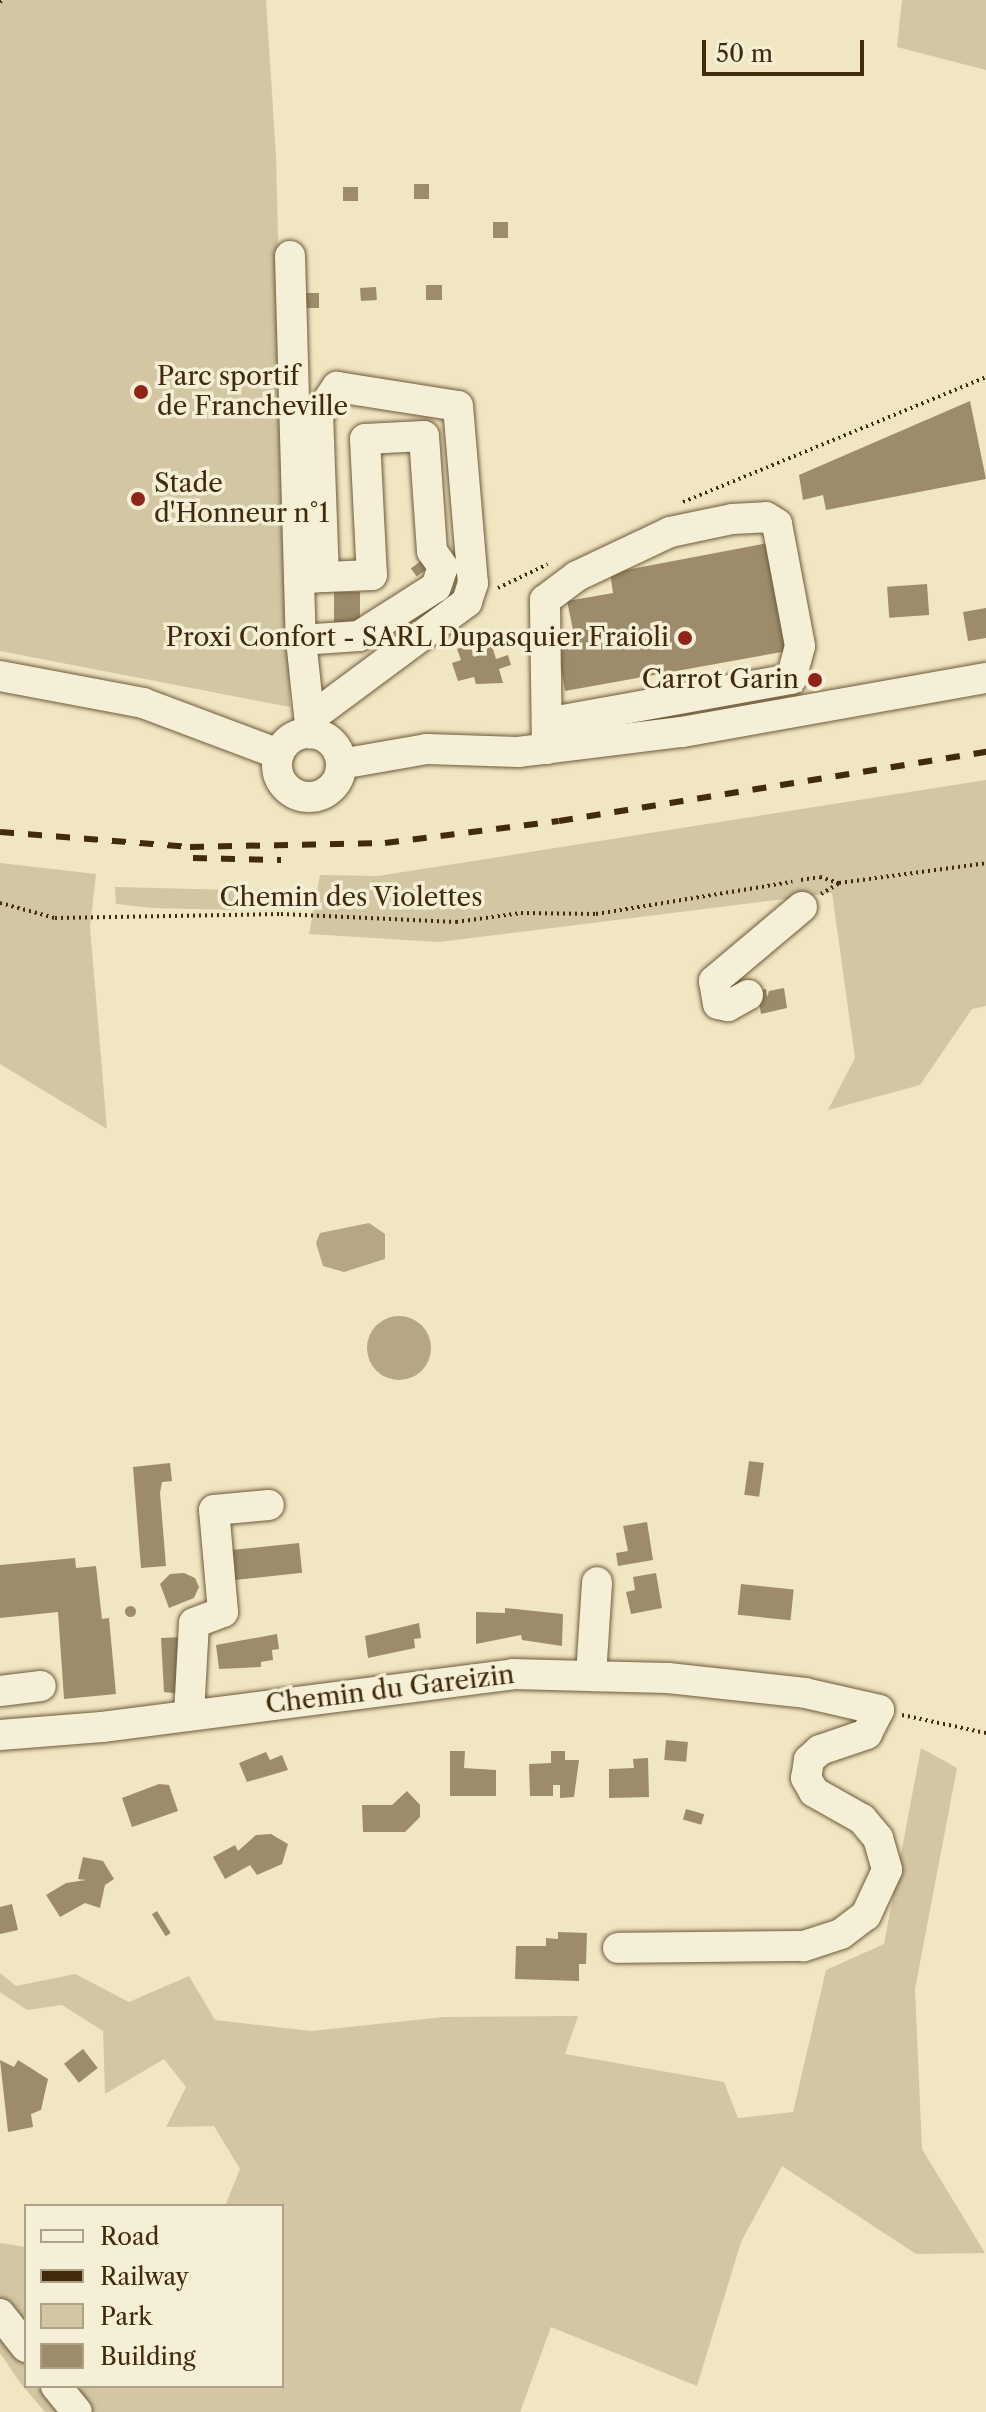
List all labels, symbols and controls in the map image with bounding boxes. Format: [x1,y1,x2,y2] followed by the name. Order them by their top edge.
[706,24,868,74] scale bar
[716,39,773,68] text: 50 m
[157,361,348,422] place label: Parc sportif de Francheville
[132,383,150,401] marker: Parc sportif de Francheville
[154,468,330,530] place label: Stade d'Honneur n°1
[129,490,147,508] marker: Stade d'Honneur n°1
[165,622,669,654] place label: Proxi Confort - SARL Dupasquier Fraioli
[676,629,694,647] marker: Proxi Confort - SARL Dupasquier Fraioli
[642,664,799,696] place label: Carrot Garin
[806,671,824,689] marker: Carrot Garin
[219,882,483,914] street label: Chemin des Violettes
[264,1659,516,1721] street label: Chemin du Gareizin
[24,2204,284,2388] legend
[100,2222,159,2251] text: Road
[100,2262,189,2291] text: Railway
[100,2302,152,2331] text: Park
[100,2342,196,2371] text: Building

